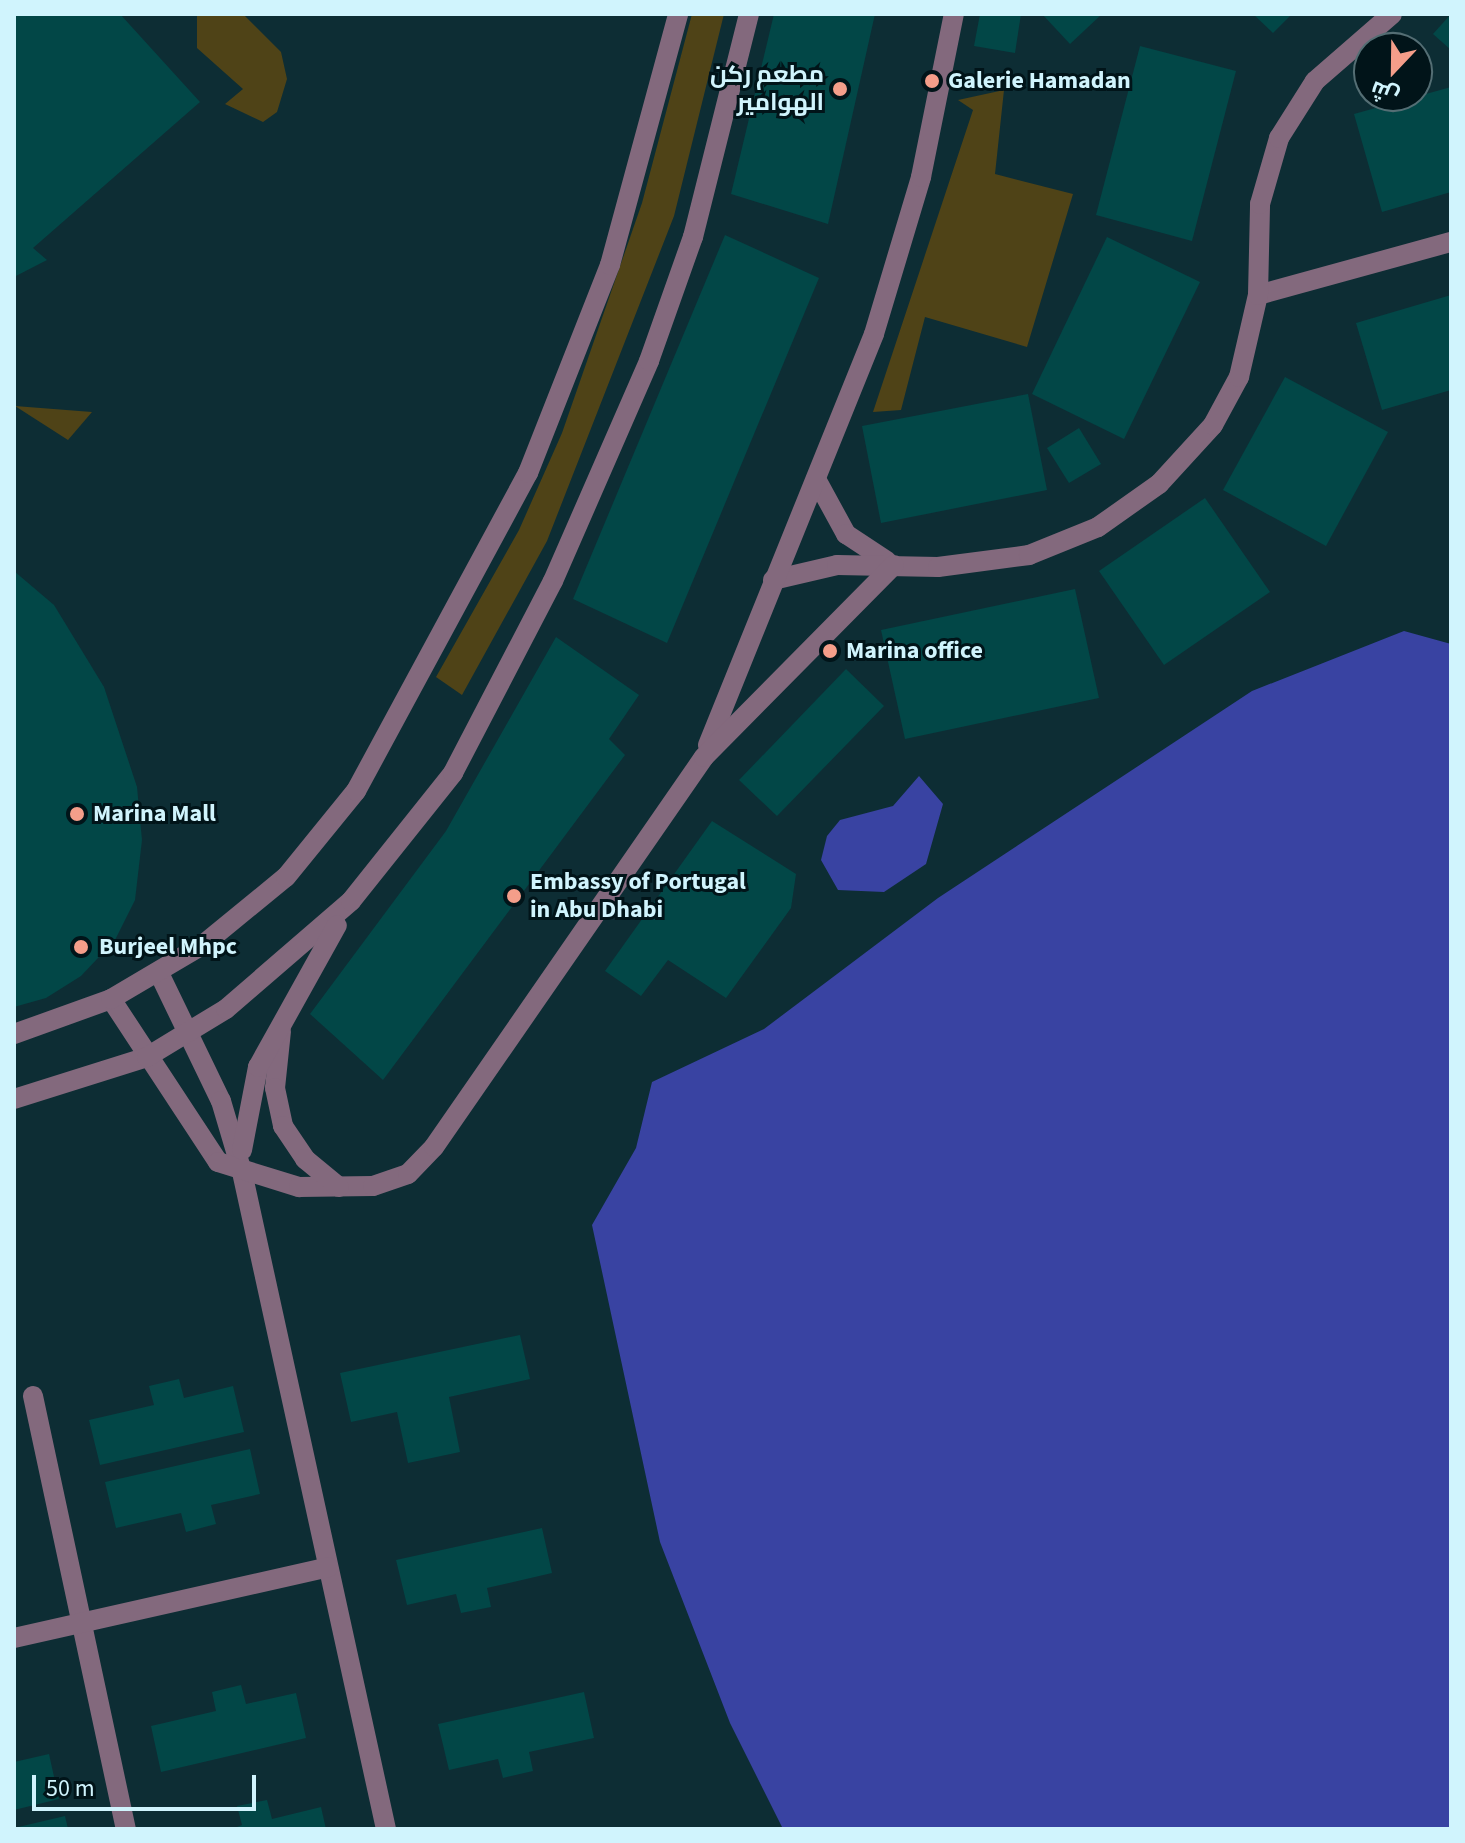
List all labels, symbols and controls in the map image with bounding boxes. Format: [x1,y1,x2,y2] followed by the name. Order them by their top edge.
[1353,32,1433,112] north arrow
[710,61,824,117] place label: مطعم ركن الهوامير
[948,67,1131,95] place label: Galerie Hamadan
[923,72,941,90] marker: Galerie Hamadan
[1366,72,1404,113] text: ش
[831,80,849,98] marker: مطعم ركن الهوامير
[846,637,983,665] place label: Marina office
[821,642,839,660] marker: Marina office
[93,800,216,828] place label: Marina Mall
[68,805,86,823] marker: Marina Mall
[530,868,746,924] place label: Embassy of Portugal in Abu Dhabi
[505,887,523,905] marker: Embassy of Portugal in Abu Dhabi
[99,933,237,961] place label: Burjeel Mhpc
[70,936,92,958] marker: Burjeel Mhpc
[36,1759,260,1809] scale bar
[46,1771,95,1806] text: 50 m

